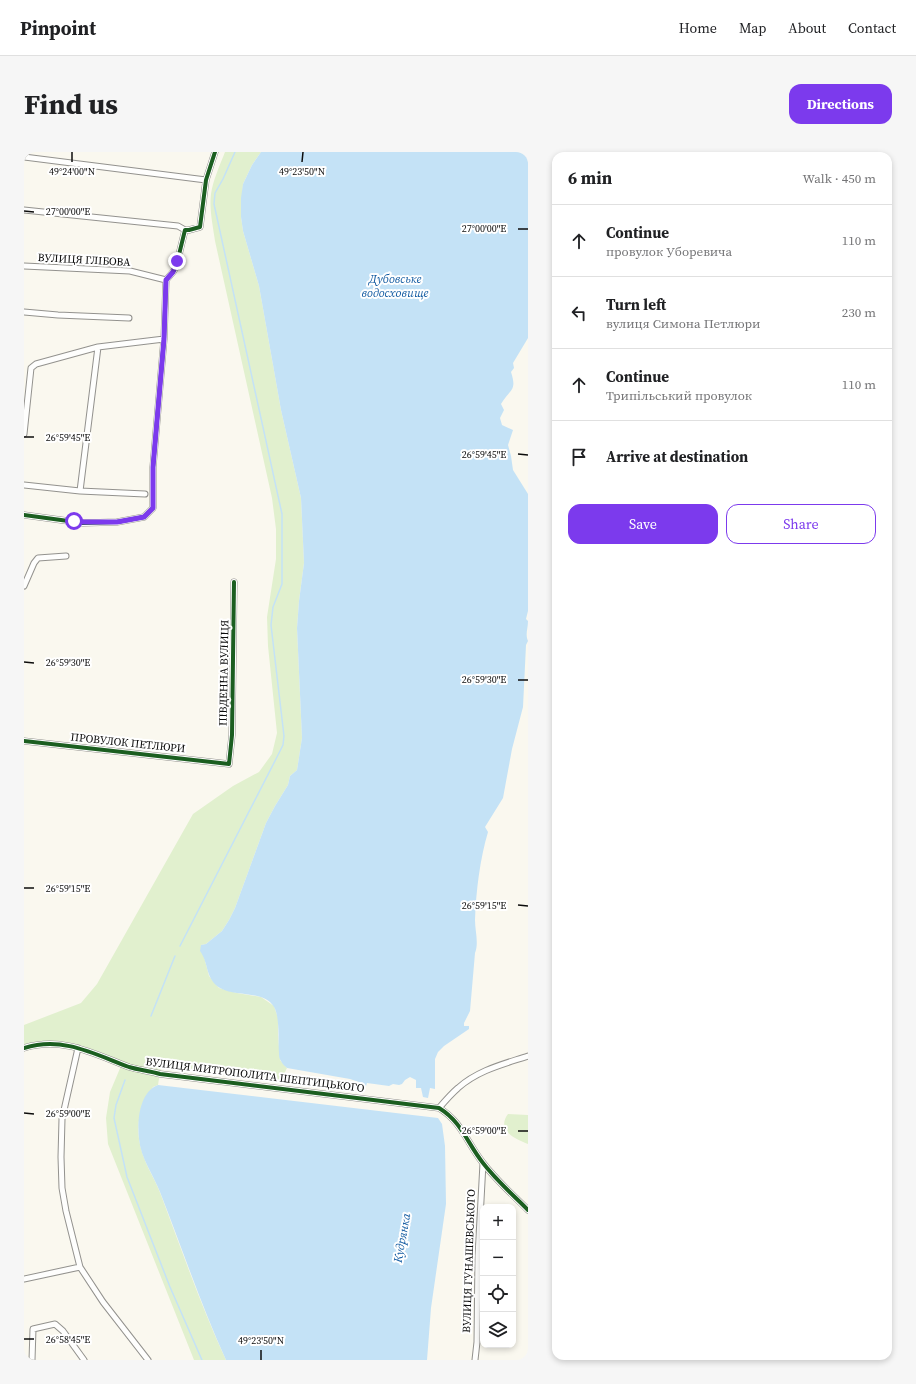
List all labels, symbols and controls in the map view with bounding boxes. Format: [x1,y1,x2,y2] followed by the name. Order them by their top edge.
[20,15,96,41] text: Pinpoint
[679,18,717,38] text: Home
[739,18,766,38] text: Map
[788,18,826,38] text: About
[848,18,896,38] text: Contact
[789,84,892,124] button: Directions
[24,85,118,123] text: Find us
[49,165,95,178] text: 49°24'00"N
[279,165,325,178] text: 49°23'50"N
[568,166,612,190] text: 6 min
[803,170,876,187] text: Walk · 450 m
[46,205,90,218] text: 27°00'00"E
[462,222,506,235] text: 27°00'00"E
[606,222,669,243] text: Continue
[568,230,590,252] icon: ahead
[842,232,876,249] text: 110 m
[606,243,732,260] text: провулок Уборевича
[37,250,131,270] street label: ВУЛИЦЯ ГЛІБОВА
[168,252,186,270] route end
[362,271,429,301] water label: Дубовське водосховище
[606,294,666,315] text: Turn left
[568,302,590,324] icon: left
[842,304,876,321] text: 230 m
[606,315,760,332] text: вулиця Симона Петлюри
[606,366,669,387] text: Continue
[568,374,590,396] icon: ahead
[842,376,876,393] text: 110 m
[606,387,752,404] text: Трипільський провулок
[46,431,90,444] text: 26°59'45"E
[568,446,590,468] icon: arrive
[606,446,748,467] text: Arrive at destination
[462,448,506,461] text: 26°59'45"E
[568,504,718,544] button: Save
[726,504,876,544] button: Share
[65,512,83,530] route start
[216,620,232,726] street label: ПІВДЕННА ВУЛИЦЯ
[46,656,90,669] text: 26°59'30"E
[462,673,506,686] text: 26°59'30"E
[70,730,186,757] street label: ПРОВУЛОК ПЕТЛЮРИ
[46,882,90,895] text: 26°59'15"E
[462,899,506,912] text: 26°59'15"E
[145,1054,366,1096] street label: ВУЛИЦЯ МИТРОПОЛИТА ШЕПТИЦЬКОГО
[46,1107,90,1120] text: 26°59'00"E
[462,1124,506,1137] text: 26°59'00"E
[459,1189,479,1333] street label: ВУЛИЦЯ ГУНАШЕВСЬКОГО
[480,1204,516,1348] map controls
[480,1204,516,1240] button: +
[390,1211,414,1265] water label: Кудрянка
[480,1240,516,1276] button: −
[480,1276,516,1312] button: locate
[480,1312,516,1348] button: layers
[46,1333,90,1346] text: 26°58'45"E
[238,1334,284,1347] text: 49°23'50"N

